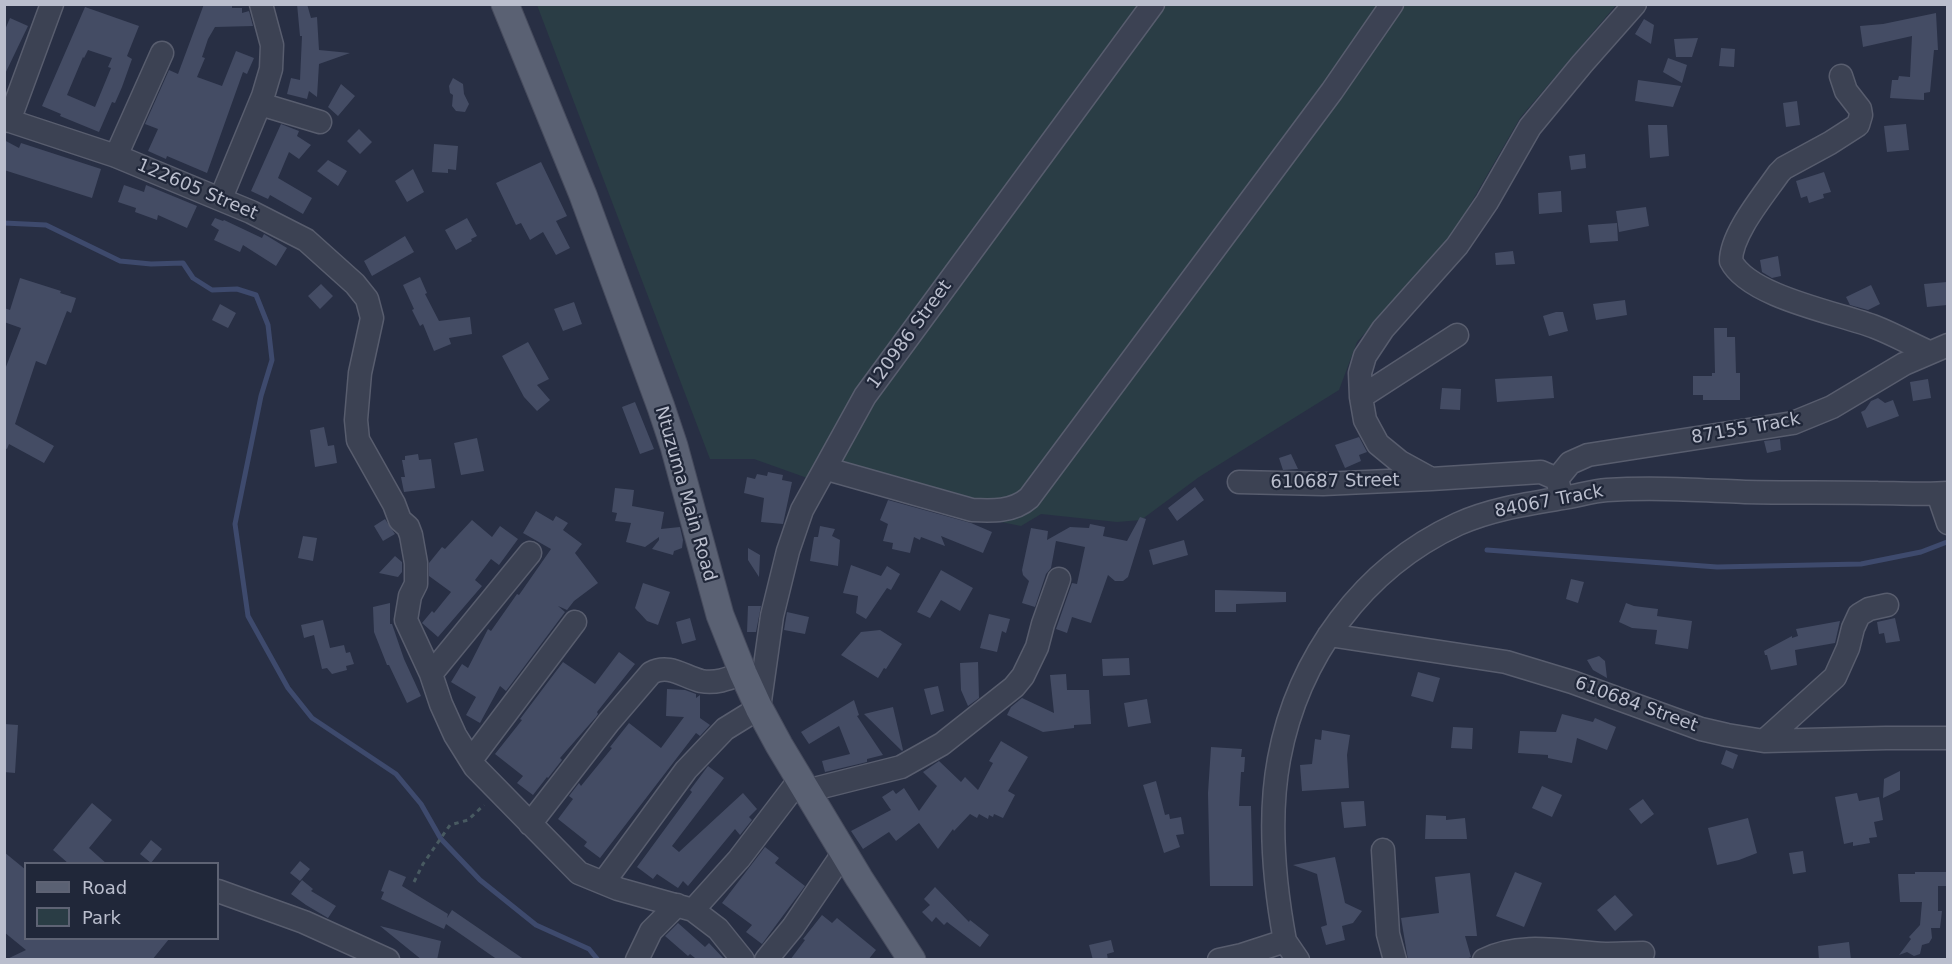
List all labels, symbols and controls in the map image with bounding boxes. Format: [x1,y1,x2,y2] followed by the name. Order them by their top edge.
[133,155,261,225] street label: 122605 Street
[863,276,957,394] street label: 120986 Street
[650,404,720,584] street label: Ntuzuma Main Road
[1690,409,1802,449] street label: 87155 Track
[1270,470,1400,494] street label: 610687 Street
[1493,481,1605,523] street label: 84067 Track
[1572,673,1700,737] street label: 610684 Street
[24,862,219,940] legend
[82,877,127,898] text: Road
[82,907,121,928] text: Park

